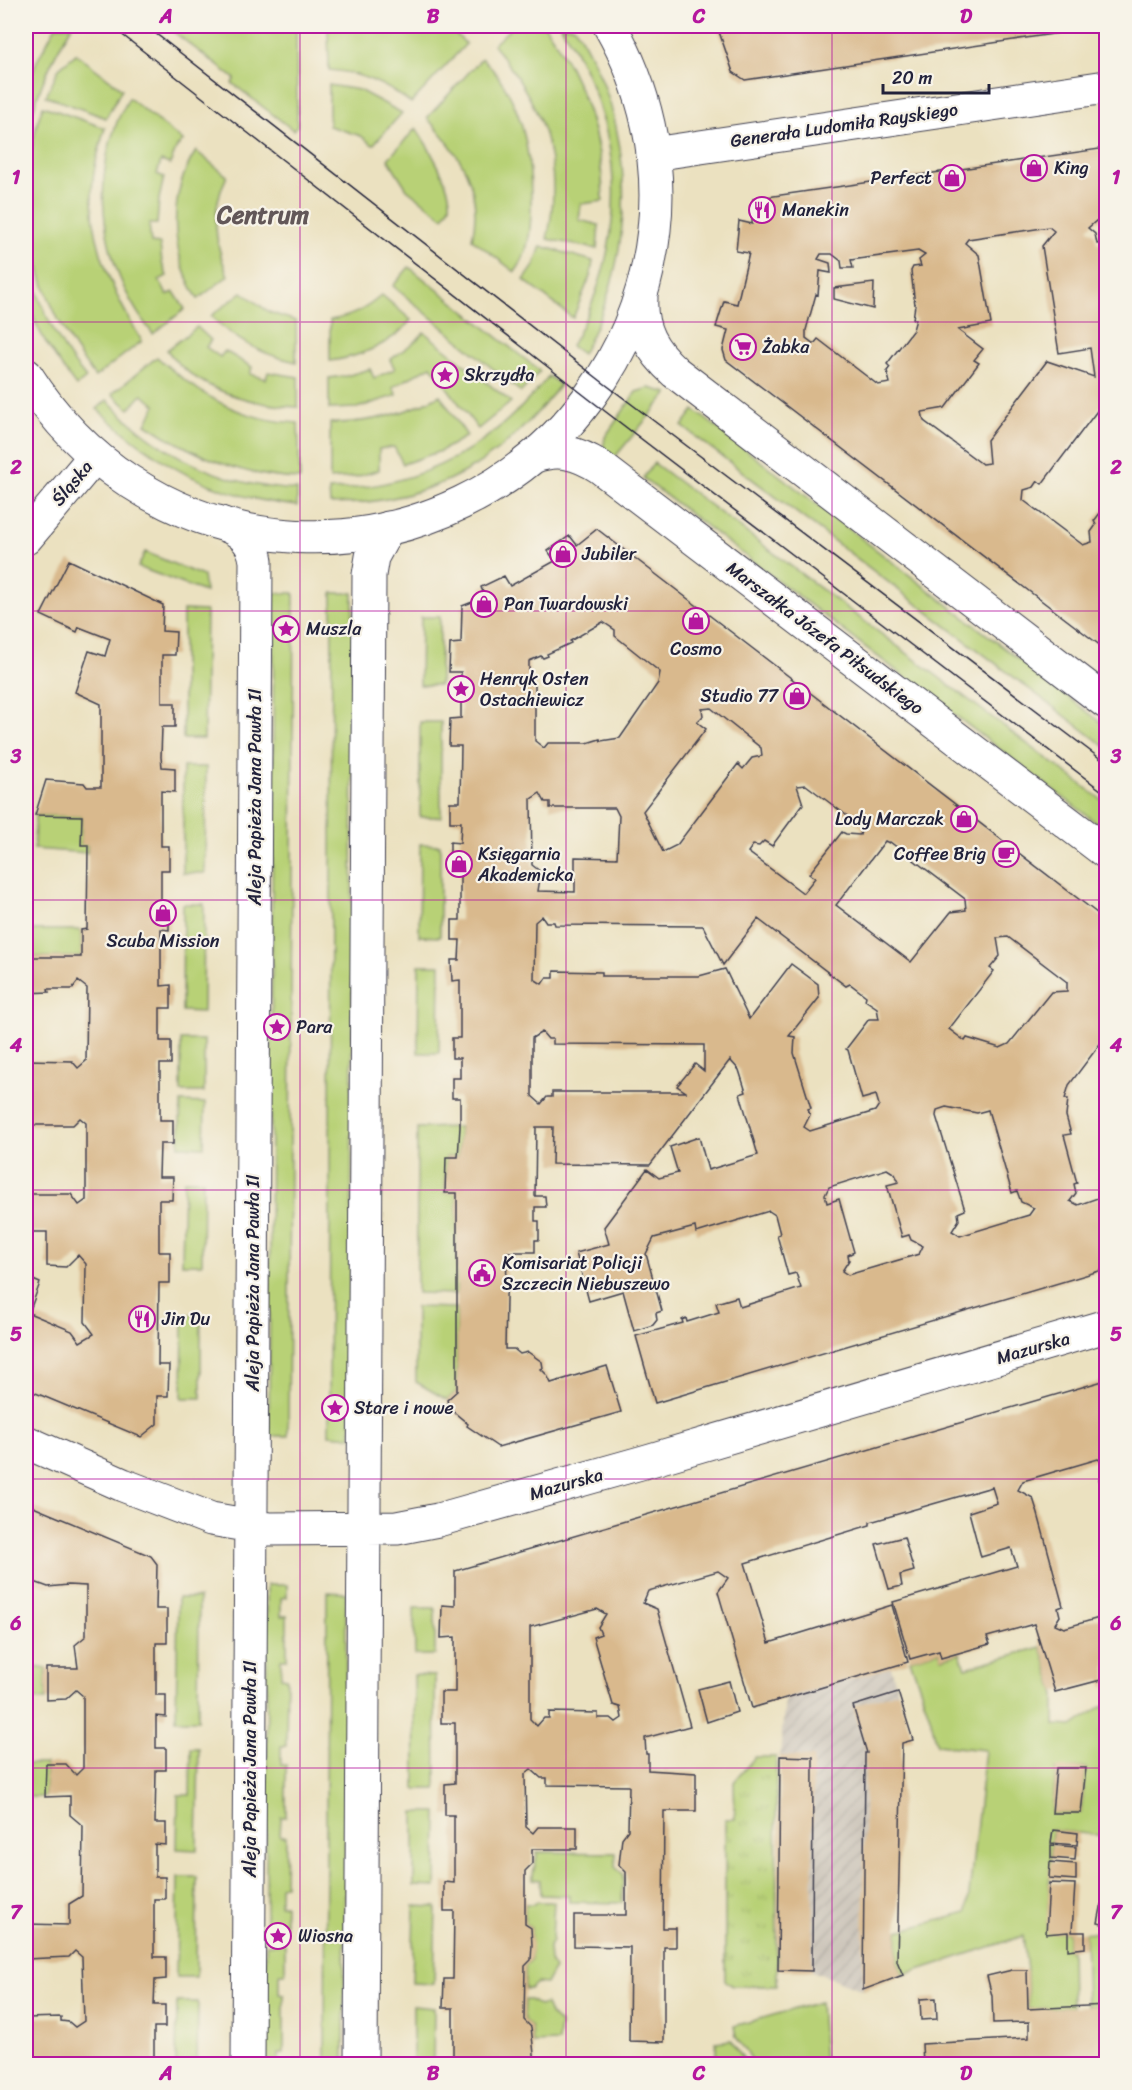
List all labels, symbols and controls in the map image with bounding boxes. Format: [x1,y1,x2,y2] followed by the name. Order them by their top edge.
[158,0,173,34] text: A
[427,0,440,34] text: B
[692,0,706,34] text: C
[960,0,973,34] text: D
[883,57,990,95] scale bar
[892,62,932,94] text: 20 m
[728,93,960,157] street label: Generała Ludomiła Rayskiego
[1054,152,1089,184] place label: King
[1019,153,1049,183] shop icon: King
[12,160,21,195] text: 1
[1112,160,1121,195] text: 1
[871,162,932,194] place label: Perfect
[937,163,967,193] shop icon: Perfect
[216,194,310,236] district label: Centrum
[782,194,849,226] place label: Manekin
[747,195,777,225] restaurant icon: Manekin
[762,331,810,363] place label: Żabka
[728,332,758,362] supermarket icon: Żabka
[464,359,535,391] place label: Skrzydła
[430,360,460,390] place icon: Skrzydła
[9,450,22,485] text: 2
[1109,450,1122,485] text: 2
[43,453,101,513] street label: Śląska
[581,538,638,570] place label: Jubiler
[548,539,578,569] shop icon: Jubiler
[719,553,931,723] street label: Marszałka Józefa Piłsudskiego
[504,588,629,620] place label: Pan Twardowski
[469,589,499,619] shop icon: Pan Twardowski
[681,606,711,636] shop icon: Cosmo
[306,613,362,645] place label: Muszla
[271,614,301,644] place icon: Muszla
[670,633,722,665] place label: Cosmo
[480,663,589,716] place label: Henryk Osten Ostachiewicz
[446,674,476,704] place icon: Henryk Osten Ostachiewicz
[701,680,780,712] place label: Studio 77
[782,681,812,711] shop icon: Studio 77
[239,688,271,906] street label: Aleja Papieża Jana Pawła II
[10,739,22,774] text: 3
[1110,739,1122,774] text: 3
[835,803,944,835] place label: Lody Marczak
[949,804,979,834] shop icon: Lody Marczak
[477,838,574,891] place label: Księgarnia Akademicka
[894,838,986,870] place label: Coffee Brig
[991,839,1021,869] cafe icon: Coffee Brig
[444,849,474,879] shop icon: Księgarnia Akademicka
[148,898,178,928] shop icon: Scuba Mission
[106,925,220,957] place label: Scuba Mission
[296,1011,333,1043] place label: Para
[262,1012,292,1042] place icon: Para
[9,1028,23,1063] text: 4
[1109,1028,1123,1063] text: 4
[237,1174,269,1392] street label: Aleja Papieża Jana Pawła II
[502,1247,670,1300] place label: Komisariat Policji Szczecin Niebuszewo
[467,1258,497,1288] public building icon: Komisariat Policji Szczecin Niebuszewo
[161,1303,211,1335] place label: Jin Du
[127,1304,157,1334] restaurant icon: Jin Du
[10,1317,22,1352] text: 5
[1110,1317,1122,1352] text: 5
[992,1322,1074,1374] street label: Mazurska
[354,1392,454,1424] place label: Stare i nowe
[320,1393,350,1423] place icon: Stare i nowe
[525,1458,607,1510] street label: Mazurska
[9,1606,22,1641] text: 6
[1109,1606,1122,1641] text: 6
[234,1660,266,1878] street label: Aleja Papieża Jana Pawła II
[10,1895,23,1930] text: 7
[1110,1895,1123,1930] text: 7
[298,1920,353,1952] place label: Wiosna
[263,1921,293,1951] place icon: Wiosna
[158,2056,173,2090] text: A
[427,2056,440,2090] text: B
[692,2056,706,2090] text: C
[960,2056,973,2090] text: D

